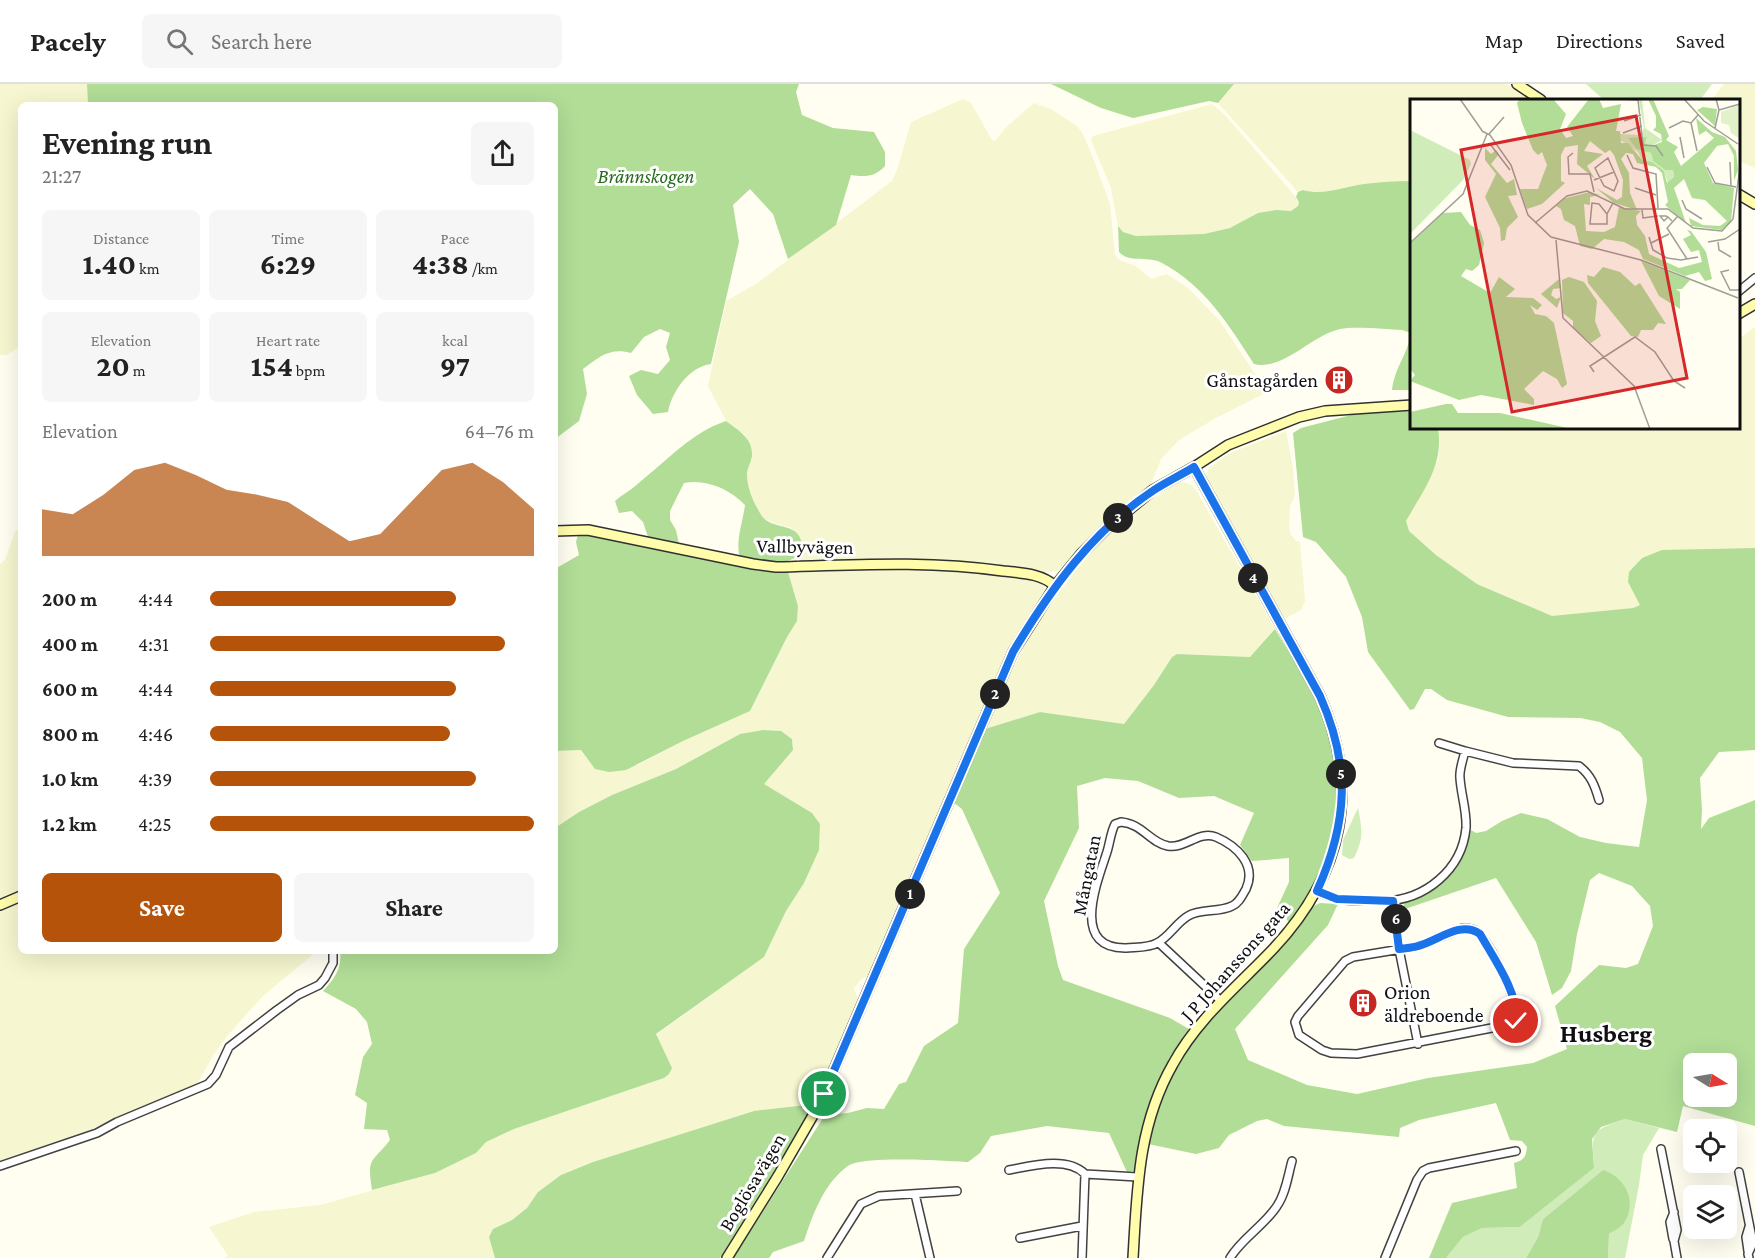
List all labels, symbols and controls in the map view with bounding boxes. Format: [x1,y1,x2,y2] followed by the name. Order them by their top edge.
[142,14,562,68] search box
[163,25,196,58] icon: search
[30,26,106,57] text: Pacely
[211,29,312,54] text: Search here
[1485,29,1523,53] text: Map
[1556,29,1643,53] text: Directions
[1676,29,1725,53] text: Saved
[1410,99,1740,429] inset map
[471,122,534,185] button: share
[42,124,212,161] text: Evening run
[42,165,81,187] text: 21:27
[598,165,694,188] park label: Brännskogen
[93,230,149,247] text: Distance
[272,230,304,247] text: Time
[441,230,469,247] text: Pace
[82,247,136,280] text: 1.40
[260,247,316,280] text: 6:29
[412,247,469,280] text: 4:38
[136,260,160,277] text: km
[469,260,498,277] text: /km
[91,332,151,349] text: Elevation
[256,332,320,349] text: Heart rate
[442,332,468,349] text: kcal
[96,349,130,382] text: 20
[251,349,293,382] text: 154
[440,349,470,382] text: 97
[130,362,146,379] text: m
[293,362,325,379] text: bpm
[1323,364,1355,396] building icon: Gånstagården
[1206,369,1318,392] place label: Gånstagården
[42,420,118,442] text: Elevation
[465,420,534,442] text: 64–76 m
[1103,503,1133,533] pin: 3
[1114,509,1122,526] text: 3
[756,534,854,559] street label: Vallbyvägen
[1238,563,1268,593] pin: 4
[1249,569,1257,586] text: 4
[42,588,97,610] text: 200 m
[138,588,173,610] text: 4:44
[42,633,98,655] text: 400 m
[138,633,169,655] text: 4:31
[42,678,98,700] text: 600 m
[138,678,173,700] text: 4:44
[980,679,1010,709] pin: 2
[991,685,999,702] text: 2
[42,723,99,745] text: 800 m
[138,723,173,745] text: 4:46
[1326,759,1356,789] pin: 5
[1337,765,1345,782] text: 5
[42,768,98,790] text: 1.0 km
[138,768,172,790] text: 4:39
[42,813,97,835] text: 1.2 km
[138,813,172,835] text: 4:25
[1067,832,1106,918] street label: Mångatan
[42,873,282,942] button: Save
[294,873,534,942] button: Share
[895,879,925,909] pin: 1
[907,885,913,902] text: 1
[1174,897,1295,1027] street label: J P Johanssons gata
[1381,904,1411,934] pin: 6
[1392,910,1400,927] text: 6
[1384,981,1484,1026] place label: Orion äldreboende
[1347,987,1379,1019] building icon: Orion äldreboende
[1490,995,1541,1046] pin
[1499,1004,1532,1037] icon: check
[1560,1019,1652,1048] district label: Husberg
[1683,1053,1737,1107] north arrow
[1683,1053,1737,1239] map controls
[798,1068,849,1119] pin
[807,1077,840,1110] icon: arrive
[1683,1119,1737,1173] button: locate
[714,1129,791,1235] street label: Boglösavägen
[1683,1185,1737,1239] button: layers

